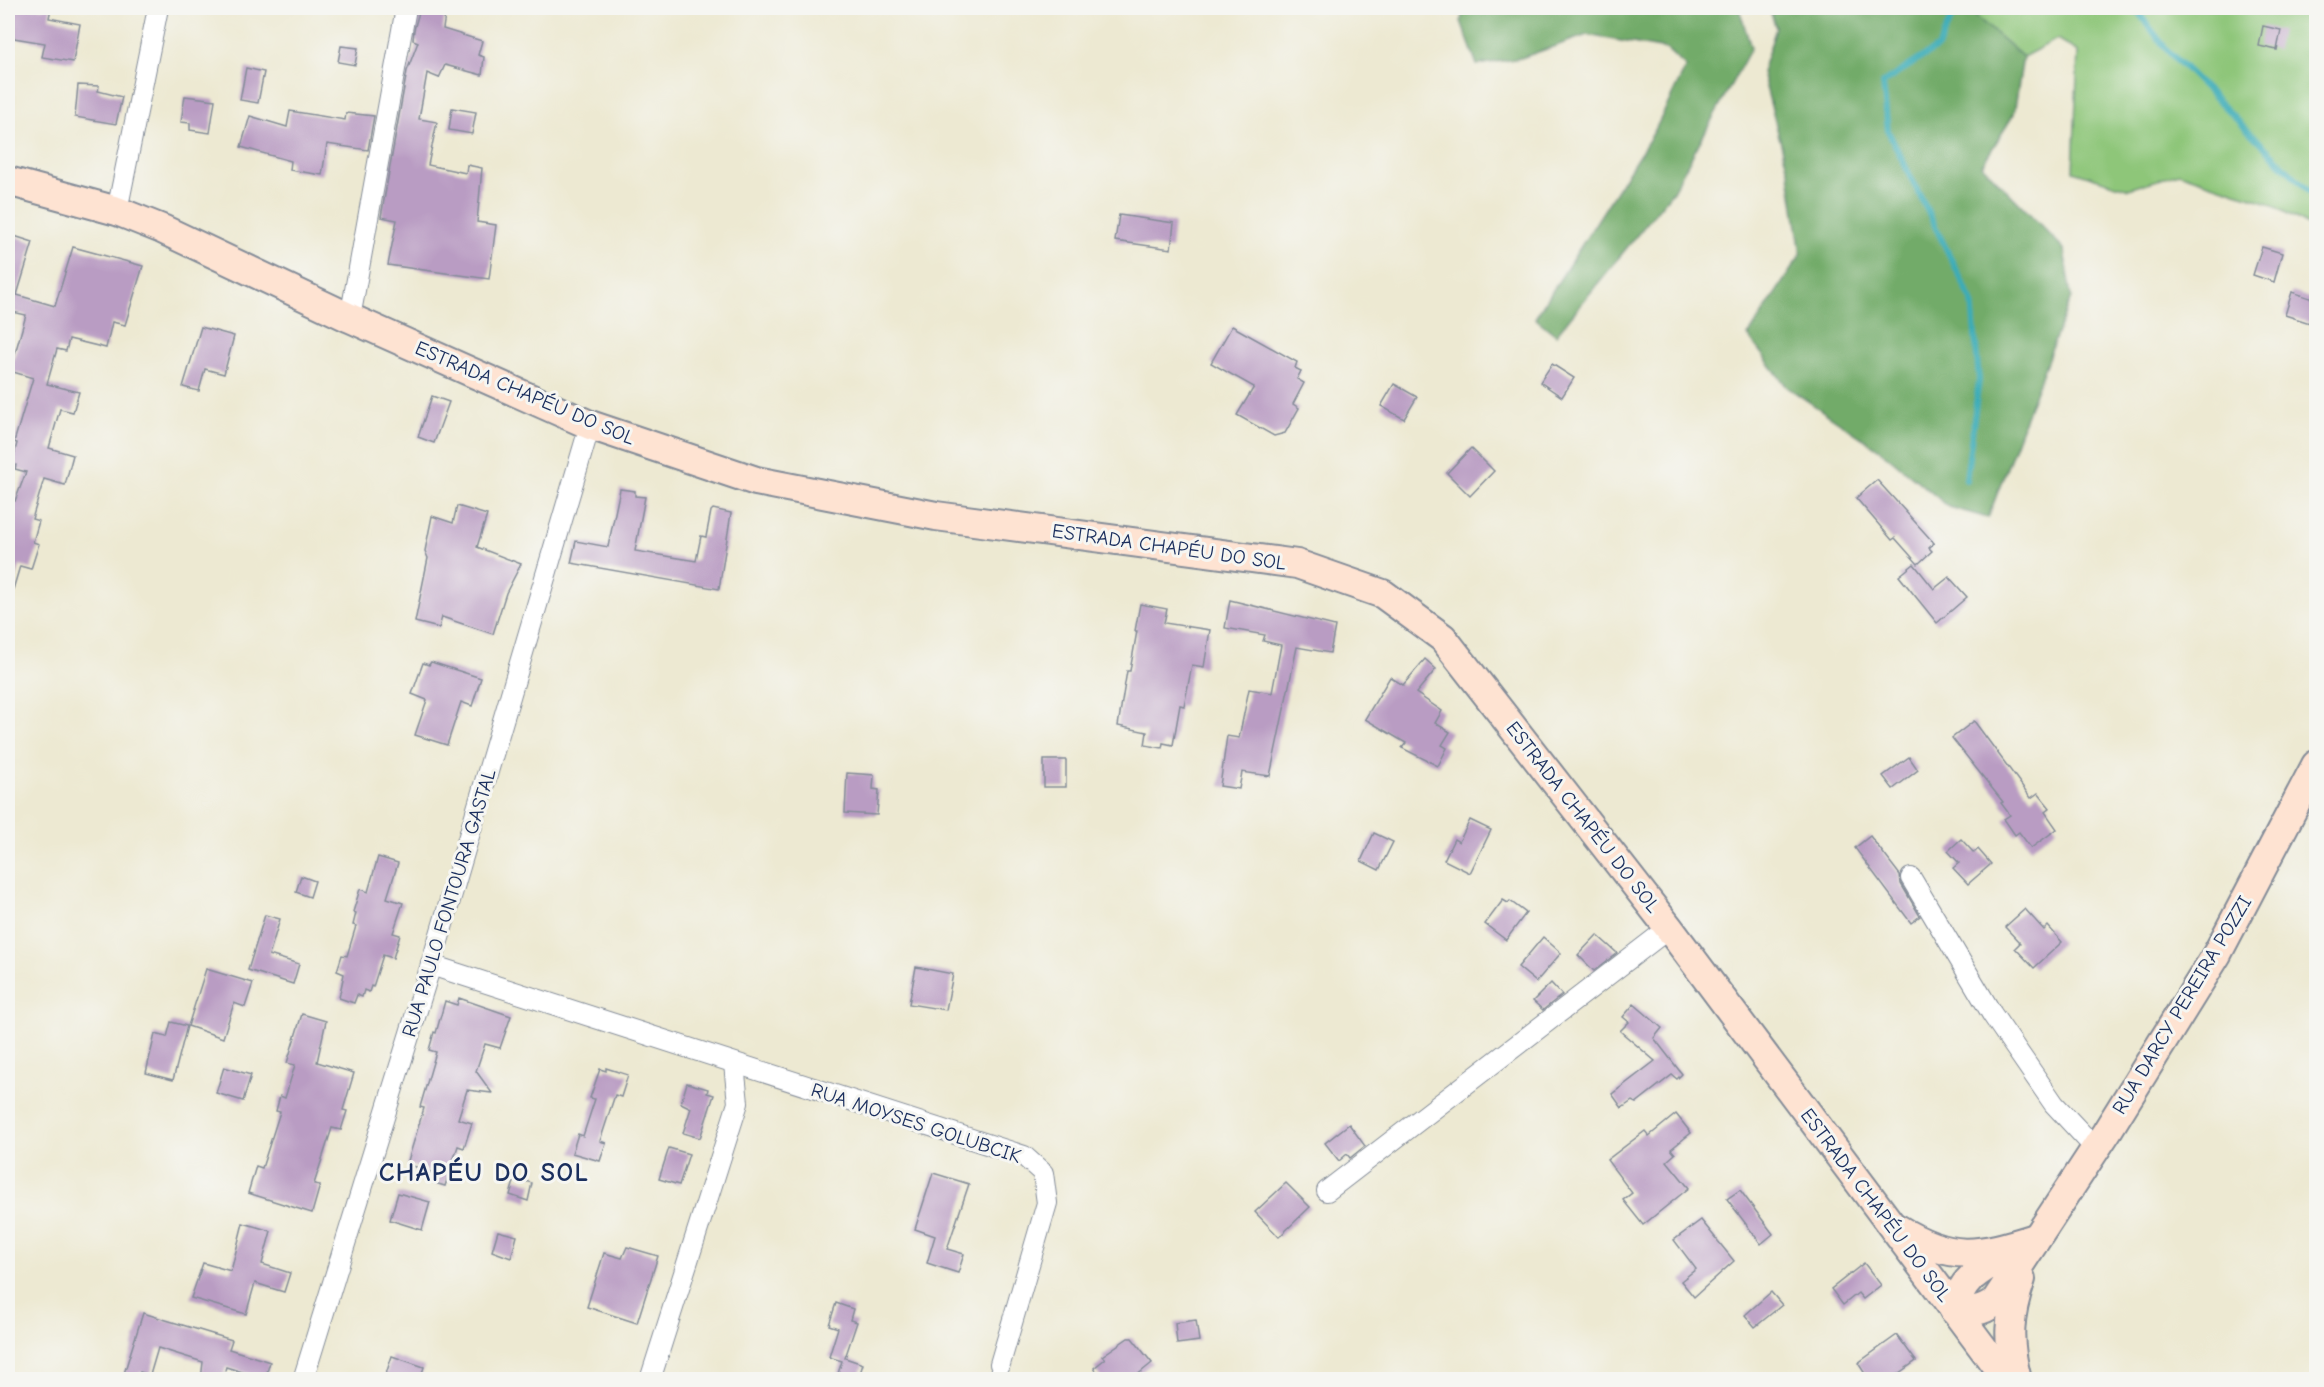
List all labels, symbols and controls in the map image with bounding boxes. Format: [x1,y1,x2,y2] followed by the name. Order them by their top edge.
[412,336,638,450] street label: ESTRADA CHAPÉU DO SOL
[1051,519,1287,575] street label: ESTRADA CHAPÉU DO SOL
[1501,717,1665,917] street label: ESTRADA CHAPÉU DO SOL
[397,766,501,1040] street label: RUA PAULO FONTOURA GASTAL
[2108,892,2256,1118] street label: RUA DARCY PEREIRA POZZI
[808,1078,1024,1168] street label: RUA MOYSES GOLUBCIK
[1796,1104,1956,1306] street label: ESTRADA CHAPÉU DO SOL
[379,1157,589,1188] district label: CHAPÉU DO SOL

